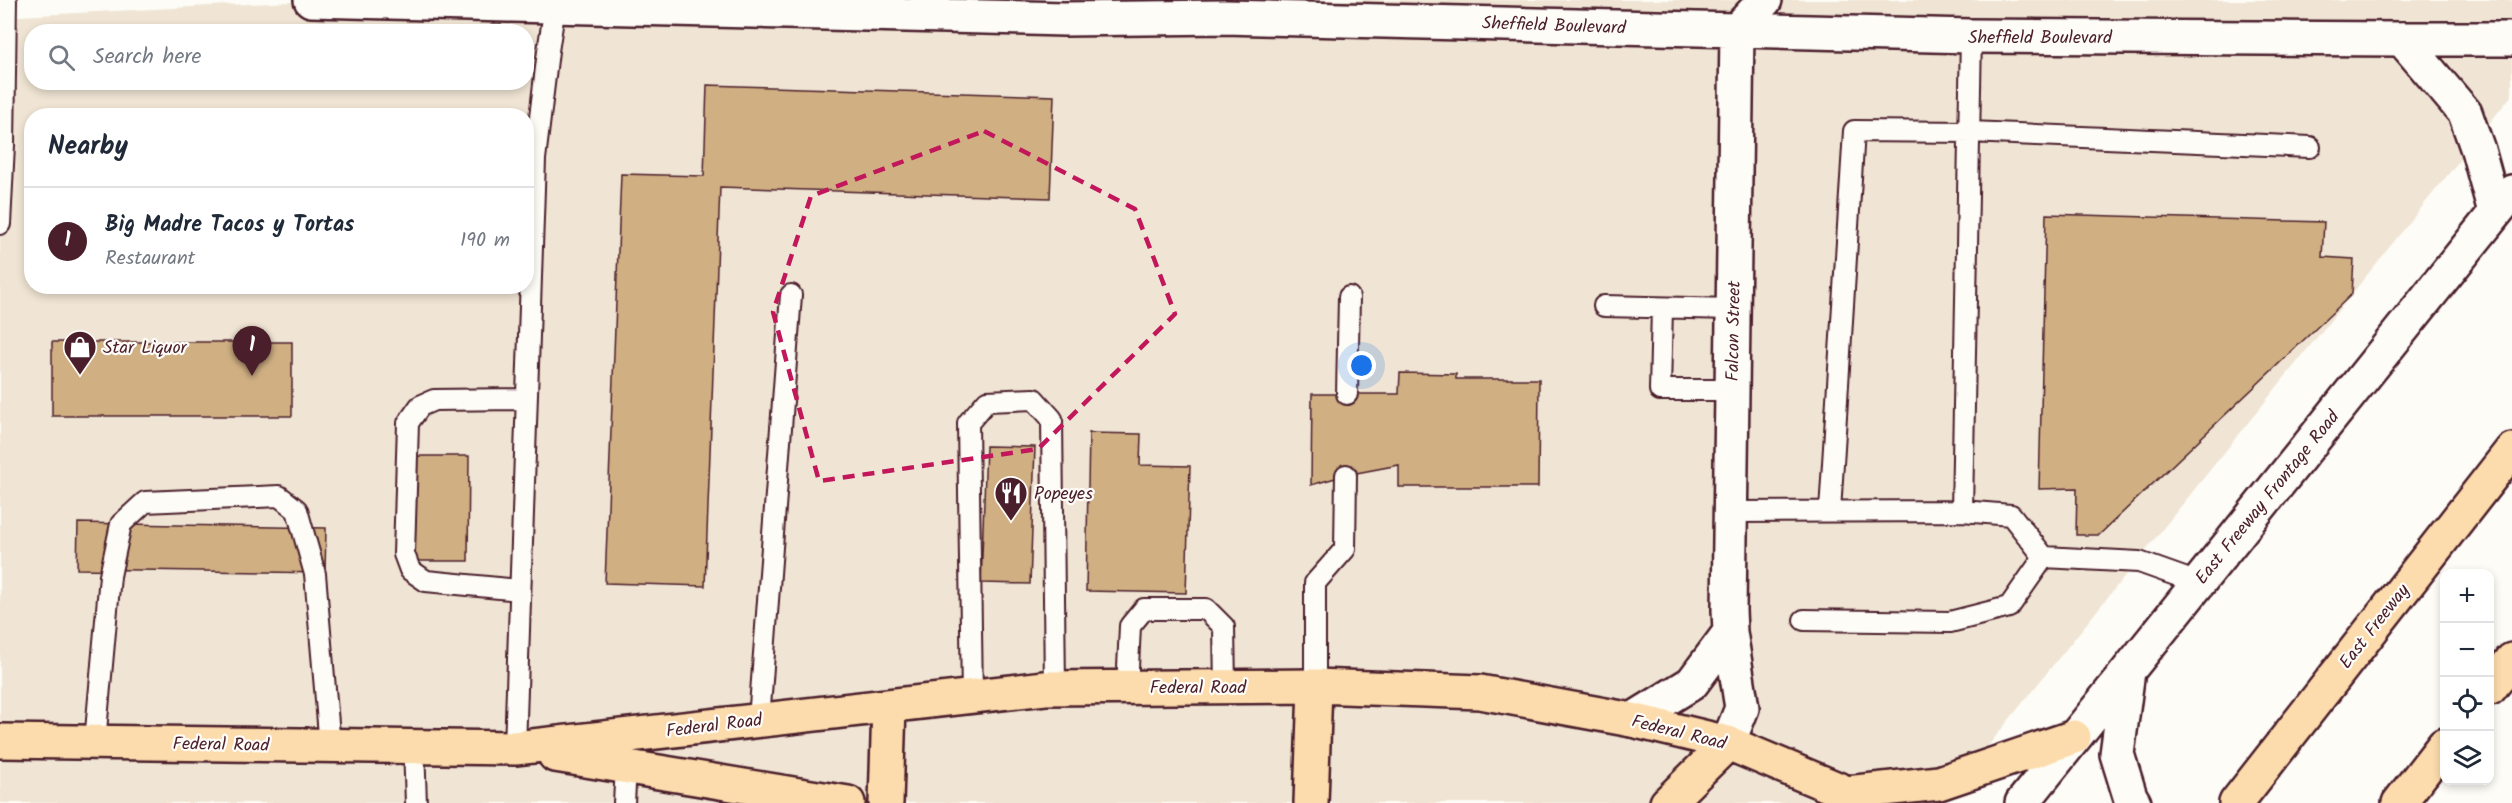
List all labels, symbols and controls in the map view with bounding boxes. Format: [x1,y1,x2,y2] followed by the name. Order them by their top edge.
[1481,9,1627,44] street label: Sheffield Boulevard
[24,24,534,90] search box
[1968,24,2113,53] street label: Sheffield Boulevard
[93,40,201,75] text: Search here
[45,41,78,74] icon: search
[48,126,128,168] text: Nearby
[105,208,354,243] text: Big Madre Tacos y Tortas
[64,225,71,257] text: 1
[460,225,510,257] text: 190 m
[105,243,195,275] text: Restaurant
[1719,279,1750,382] street label: Falcon Street
[232,326,272,376] pin: 1
[62,329,98,376] shop icon: Star Liquor
[103,334,188,363] place label: Star Liquor
[1347,351,1376,380] your location
[2189,404,2348,591] street label: East Freeway Frontage Road
[993,475,1029,522] restaurant icon: Popeyes
[1034,480,1093,509] place label: Popeyes
[2440,569,2494,785] map controls
[2440,569,2494,623] button: +
[2333,578,2418,676] street label: East Freeway
[2440,623,2494,677] button: −
[1150,674,1247,703] street label: Federal Road
[2440,677,2494,731] button: locate
[664,706,765,747] street label: Federal Road
[1628,708,1730,759] street label: Federal Road
[172,730,271,761] street label: Federal Road
[2440,731,2494,785] button: layers

